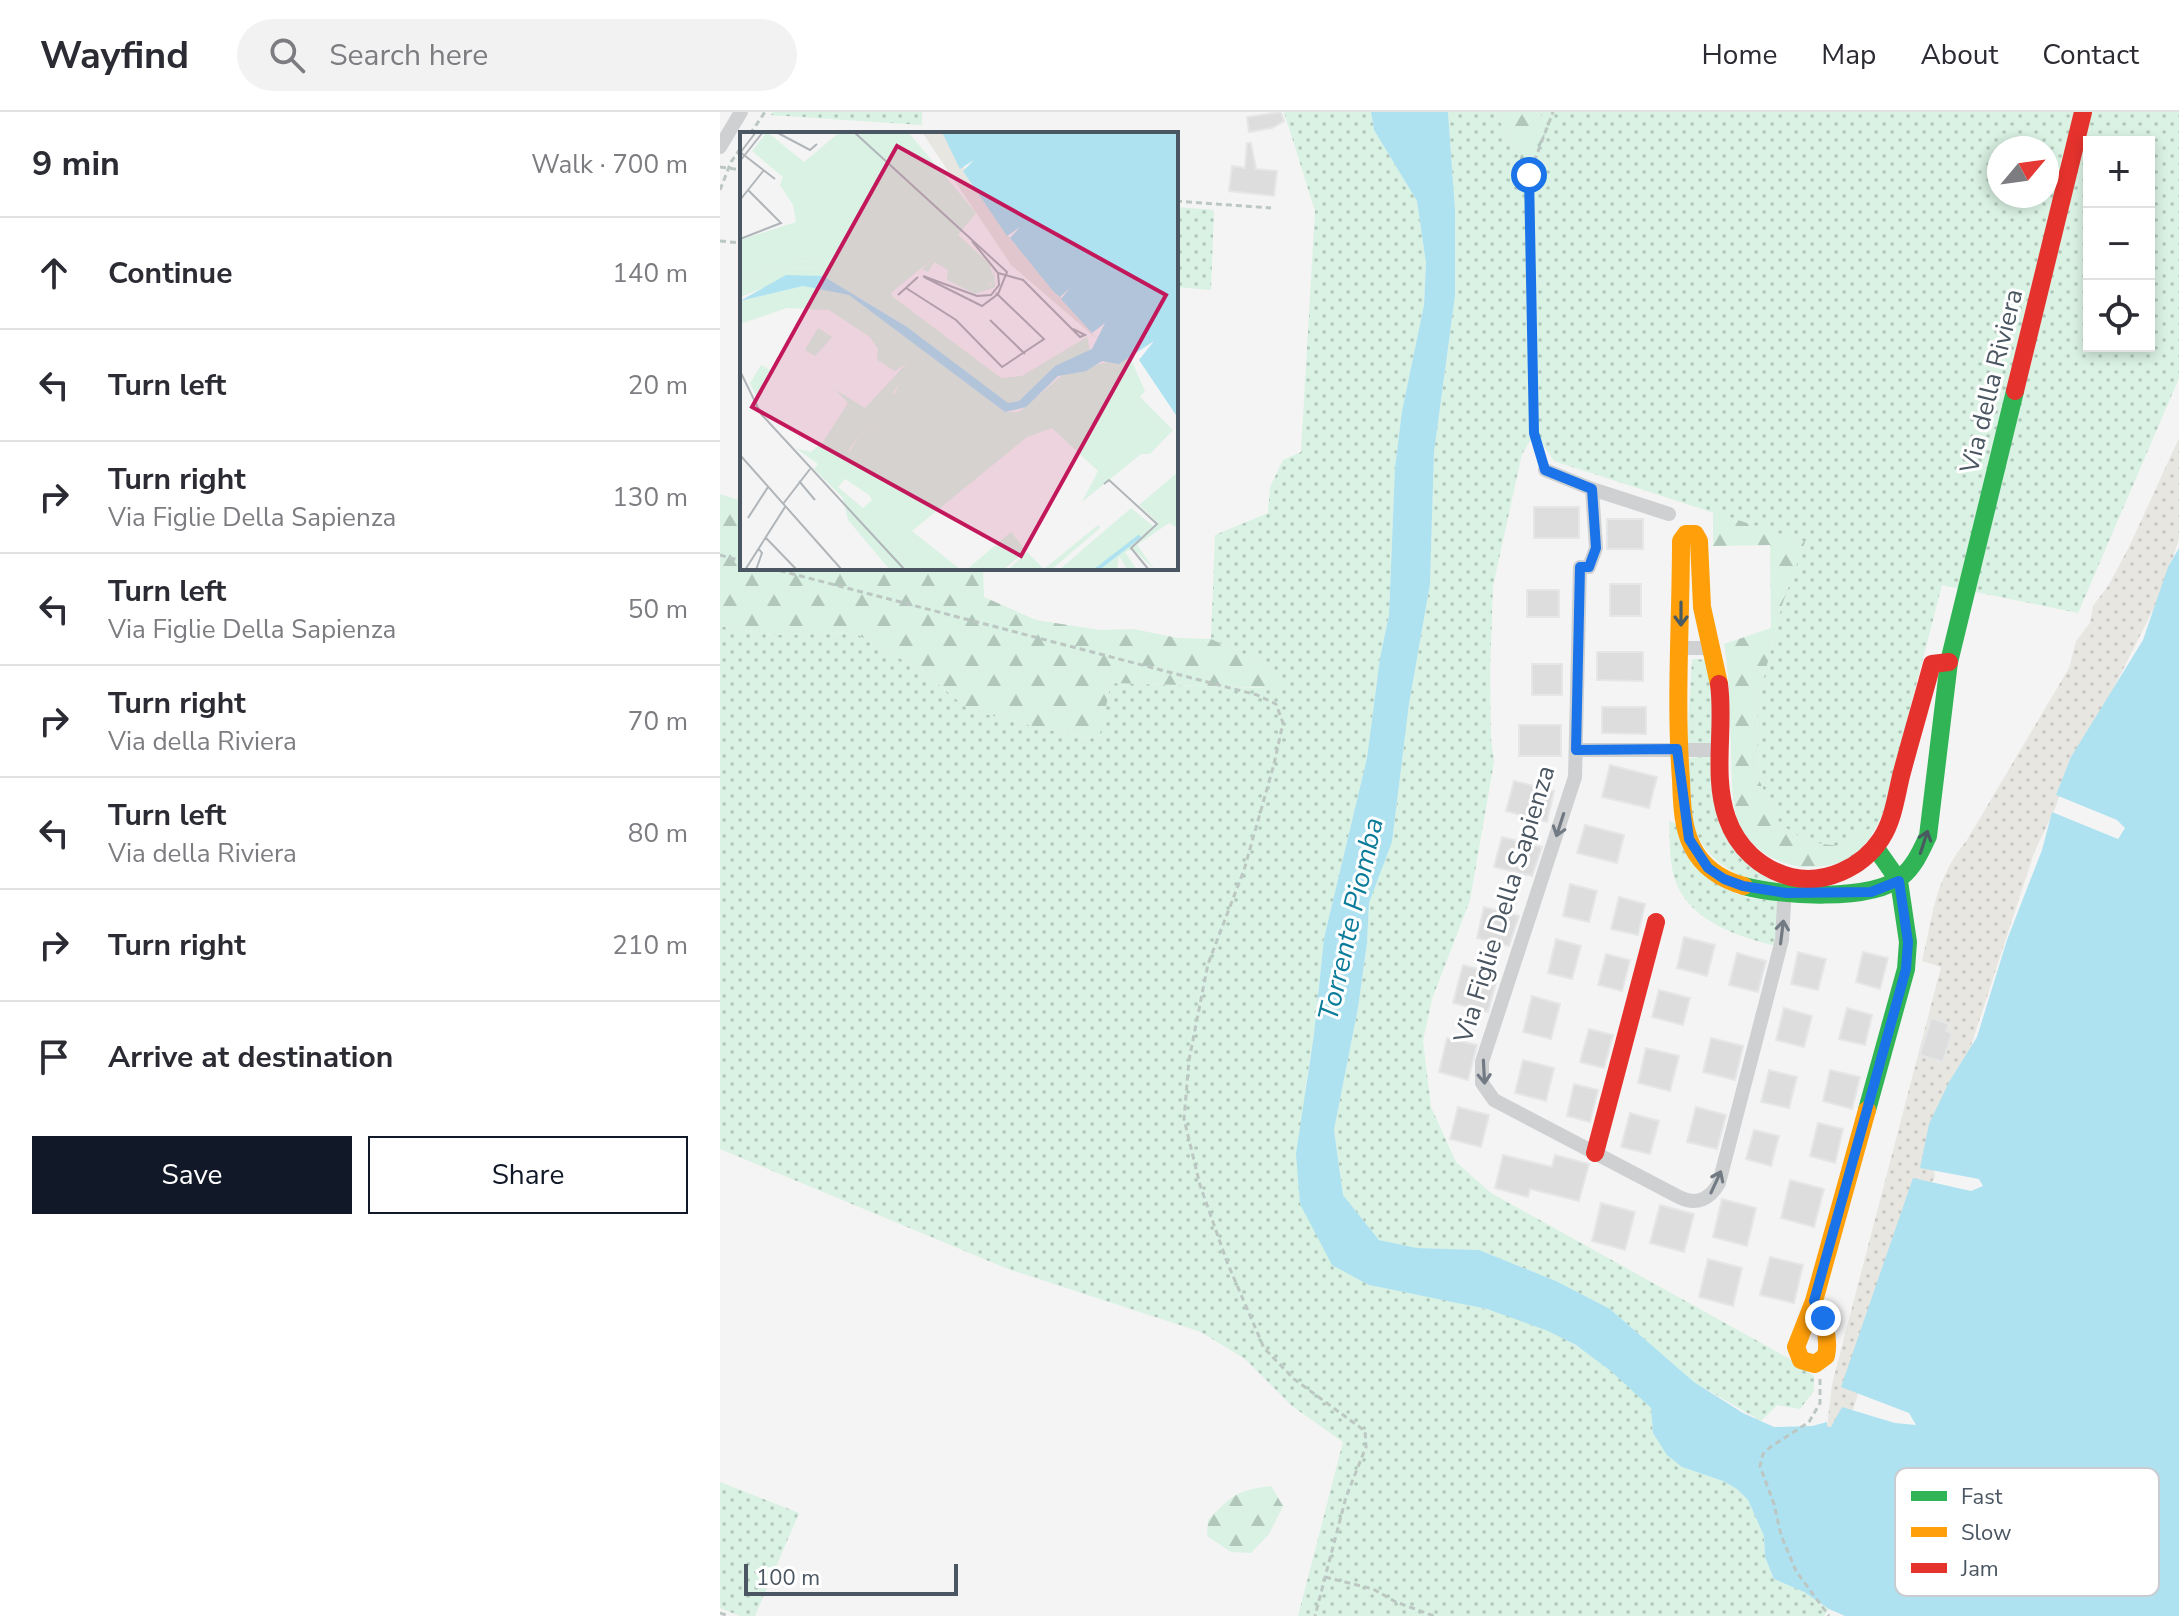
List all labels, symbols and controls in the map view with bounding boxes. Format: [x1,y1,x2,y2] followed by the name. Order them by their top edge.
[237,19,797,91] search box
[40,30,189,81] text: Wayfind
[265,33,309,77] icon: search
[329,35,488,76] text: Search here
[1702,36,1777,74] text: Home
[1821,36,1876,74] text: Map
[1920,36,1998,74] text: About
[2042,36,2139,74] text: Contact
[740,132,1178,570] inset map
[1987,136,2059,208] north arrow
[2083,136,2155,352] map controls
[2083,136,2155,208] button: +
[32,141,120,187] text: 9 min
[531,147,688,182] text: Walk · 700 m
[1511,157,1547,193] route start
[2083,208,2155,280] button: −
[32,251,76,295] icon: ahead
[108,253,233,294] text: Continue
[612,256,688,291] text: 140 m
[2083,280,2155,352] button: locate
[1951,285,2031,478] street label: Via della Riviera
[32,363,76,407] icon: left
[108,365,226,406] text: Turn left
[628,368,688,403] text: 20 m
[108,459,246,500] text: Turn right
[32,475,76,519] icon: right
[612,480,688,515] text: 130 m
[108,500,396,535] text: Via Figlie Della Sapienza
[108,571,226,612] text: Turn left
[32,587,76,631] icon: left
[628,592,688,627] text: 50 m
[1673,600,1689,627] one-way arrow
[108,612,396,647] text: Via Figlie Della Sapienza
[108,683,246,724] text: Turn right
[32,699,76,743] icon: right
[628,704,688,739] text: 70 m
[108,724,297,759] text: Via della Riviera
[1445,761,1563,1048] street label: Via Figlie Della Sapienza
[108,795,226,836] text: Turn left
[32,811,76,855] icon: left
[1551,812,1566,837] one-way arrow
[1309,814,1393,1025] water label: Torrente Piomba
[628,816,688,851] text: 80 m
[1917,830,1932,856] one-way arrow
[108,836,297,871] text: Via della Riviera
[1775,919,1790,946] one-way arrow
[32,923,76,967] icon: right
[108,925,246,966] text: Turn right
[612,928,688,963] text: 210 m
[32,1035,76,1079] icon: arrive
[108,1037,393,1078] text: Arrive at destination
[1476,1059,1491,1085] one-way arrow
[32,1136,352,1214] button: Save
[368,1136,688,1214] button: Share
[1710,1171,1725,1195] one-way arrow
[1805,1300,1841,1336] route end
[1895,1468,2159,1596] legend
[1961,1482,2003,1512] text: Fast
[1961,1518,2012,1548] text: Slow
[1960,1554,1999,1584] text: Jam
[744,1560,958,1596] scale bar
[756,1563,820,1593] text: 100 m

